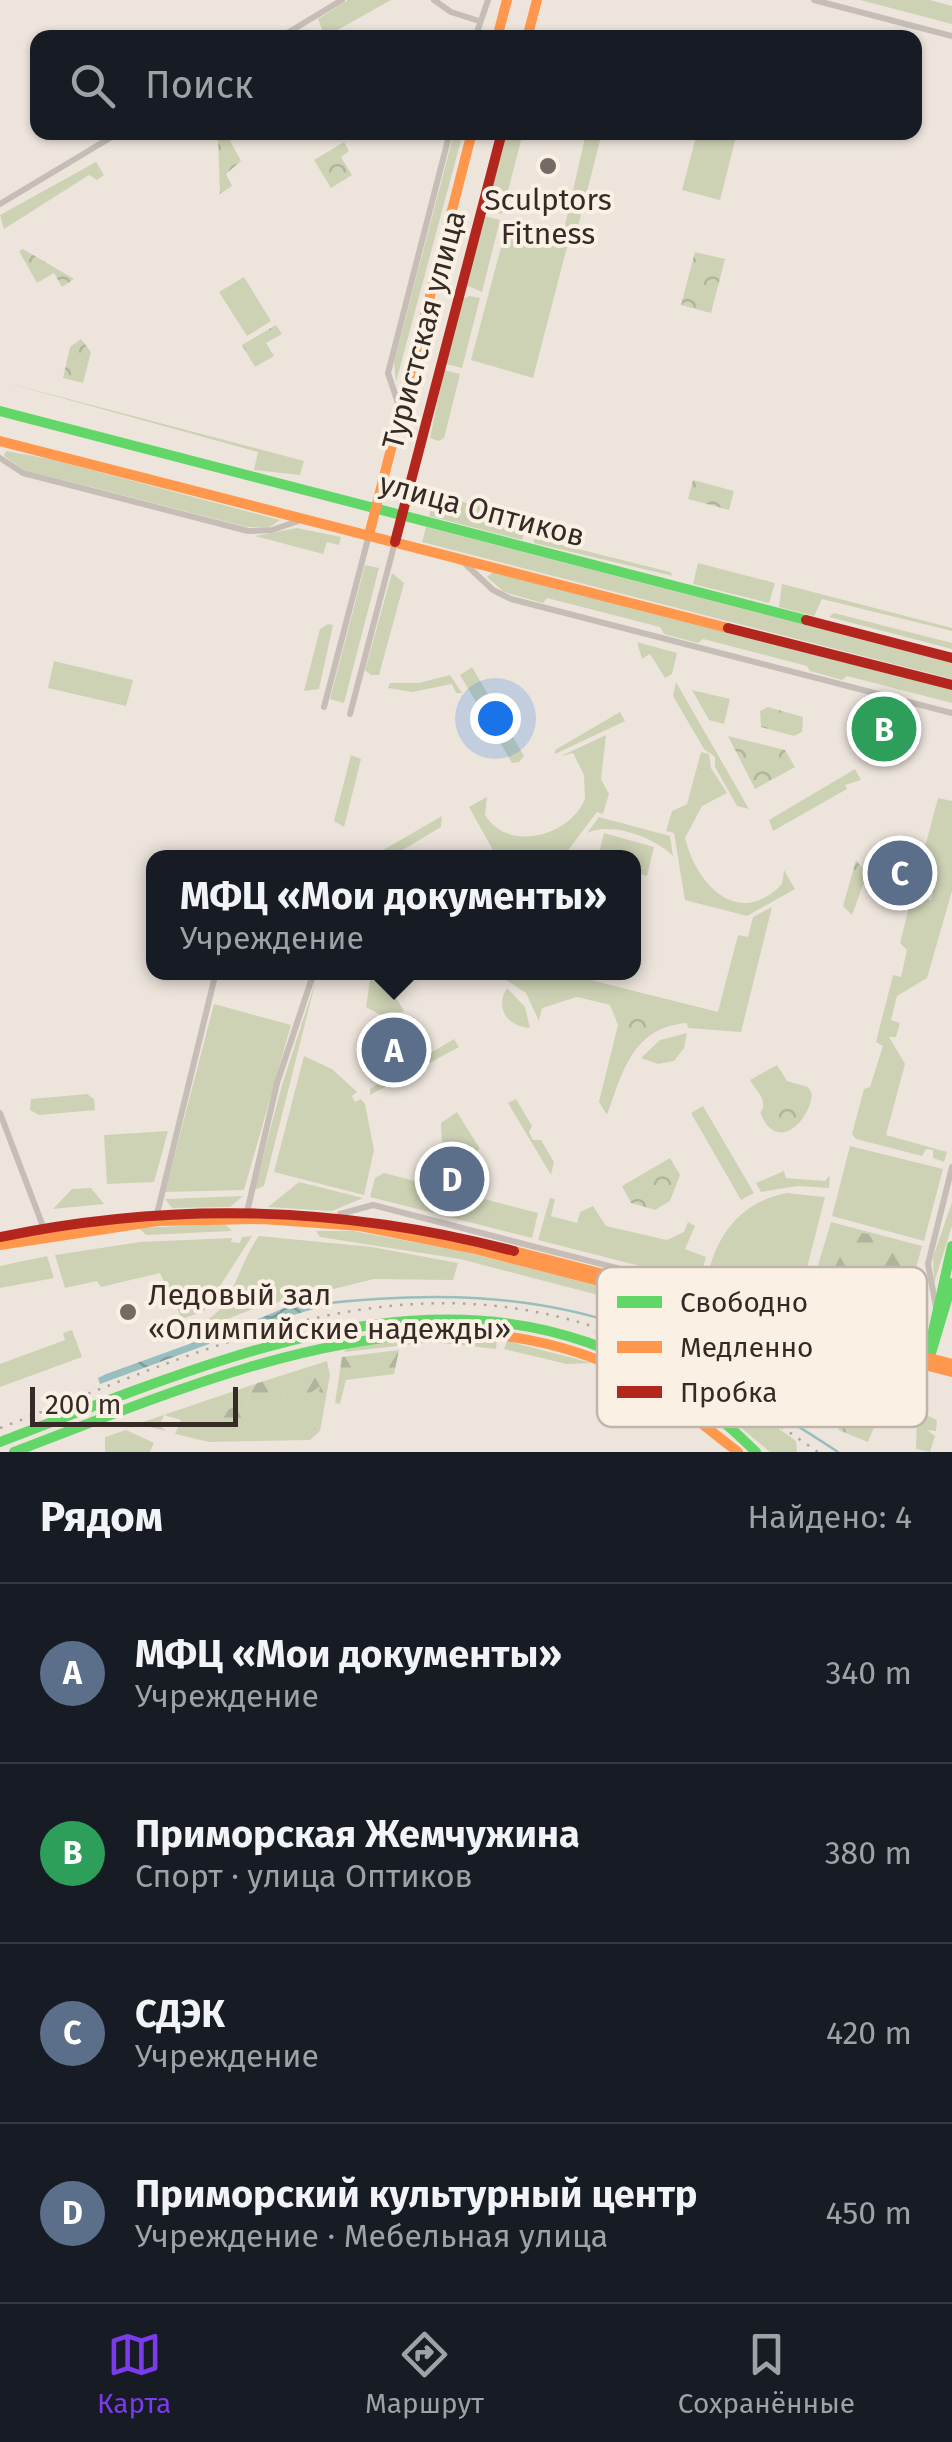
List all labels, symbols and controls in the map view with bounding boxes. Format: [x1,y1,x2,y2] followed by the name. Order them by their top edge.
[30,30,922,140] search box
[65,58,120,113] icon: search
[145,62,254,108] text: Поиск
[537,155,559,177] marker: Sculptors Fitness
[484,182,612,252] place label: Sculptors Fitness
[375,207,473,453] street label: Туристская улица
[375,465,589,555] street label: улица Оптиков
[852,692,916,766] pin: B
[470,693,521,744] your location
[868,836,932,910] pin: C
[146,850,641,980] popup
[180,873,607,919] text: МФЦ «Мои документы»
[180,919,364,957] text: Учреждение
[362,1012,426,1088] pin: A
[420,1142,484,1216] pin: D
[597,1267,927,1427] legend
[148,1277,511,1347] place label: Ледовый зал «Олимпийские надежды»
[680,1286,808,1319] text: Свободно
[117,1301,139,1323] marker: Ледовый зал «Олимпийские надежды»
[680,1331,813,1364] text: Медленно
[680,1376,777,1409] text: Пробка
[30,1382,238,1426] scale bar
[45,1388,122,1421] text: 200 m
[40,1492,163,1542] text: Рядом
[748,1498,912,1536] text: Найдено: 4
[135,1631,562,1677] text: МФЦ «Мои документы»
[63,1654,82,1692] text: A
[825,1654,912,1692] text: 340 m
[135,1677,319,1715] text: Учреждение
[135,1811,580,1857] text: Приморская Жемчужина
[63,1834,82,1872] text: B
[825,1834,912,1872] text: 380 m
[135,1857,473,1895] text: Спорт · улица Оптиков
[135,1991,225,2037] text: СДЭК
[63,2014,82,2052] text: C
[826,2014,912,2052] text: 420 m
[135,2037,319,2075] text: Учреждение
[135,2171,698,2217] text: Приморский культурный центр
[62,2194,83,2232] text: D
[826,2194,912,2232] text: 450 m
[135,2217,608,2255] text: Учреждение · Мебельная улица
[97,2327,171,2420] tab: Карта
[365,2327,484,2420] tab: Маршрут
[678,2327,855,2420] tab: Сохранённые

